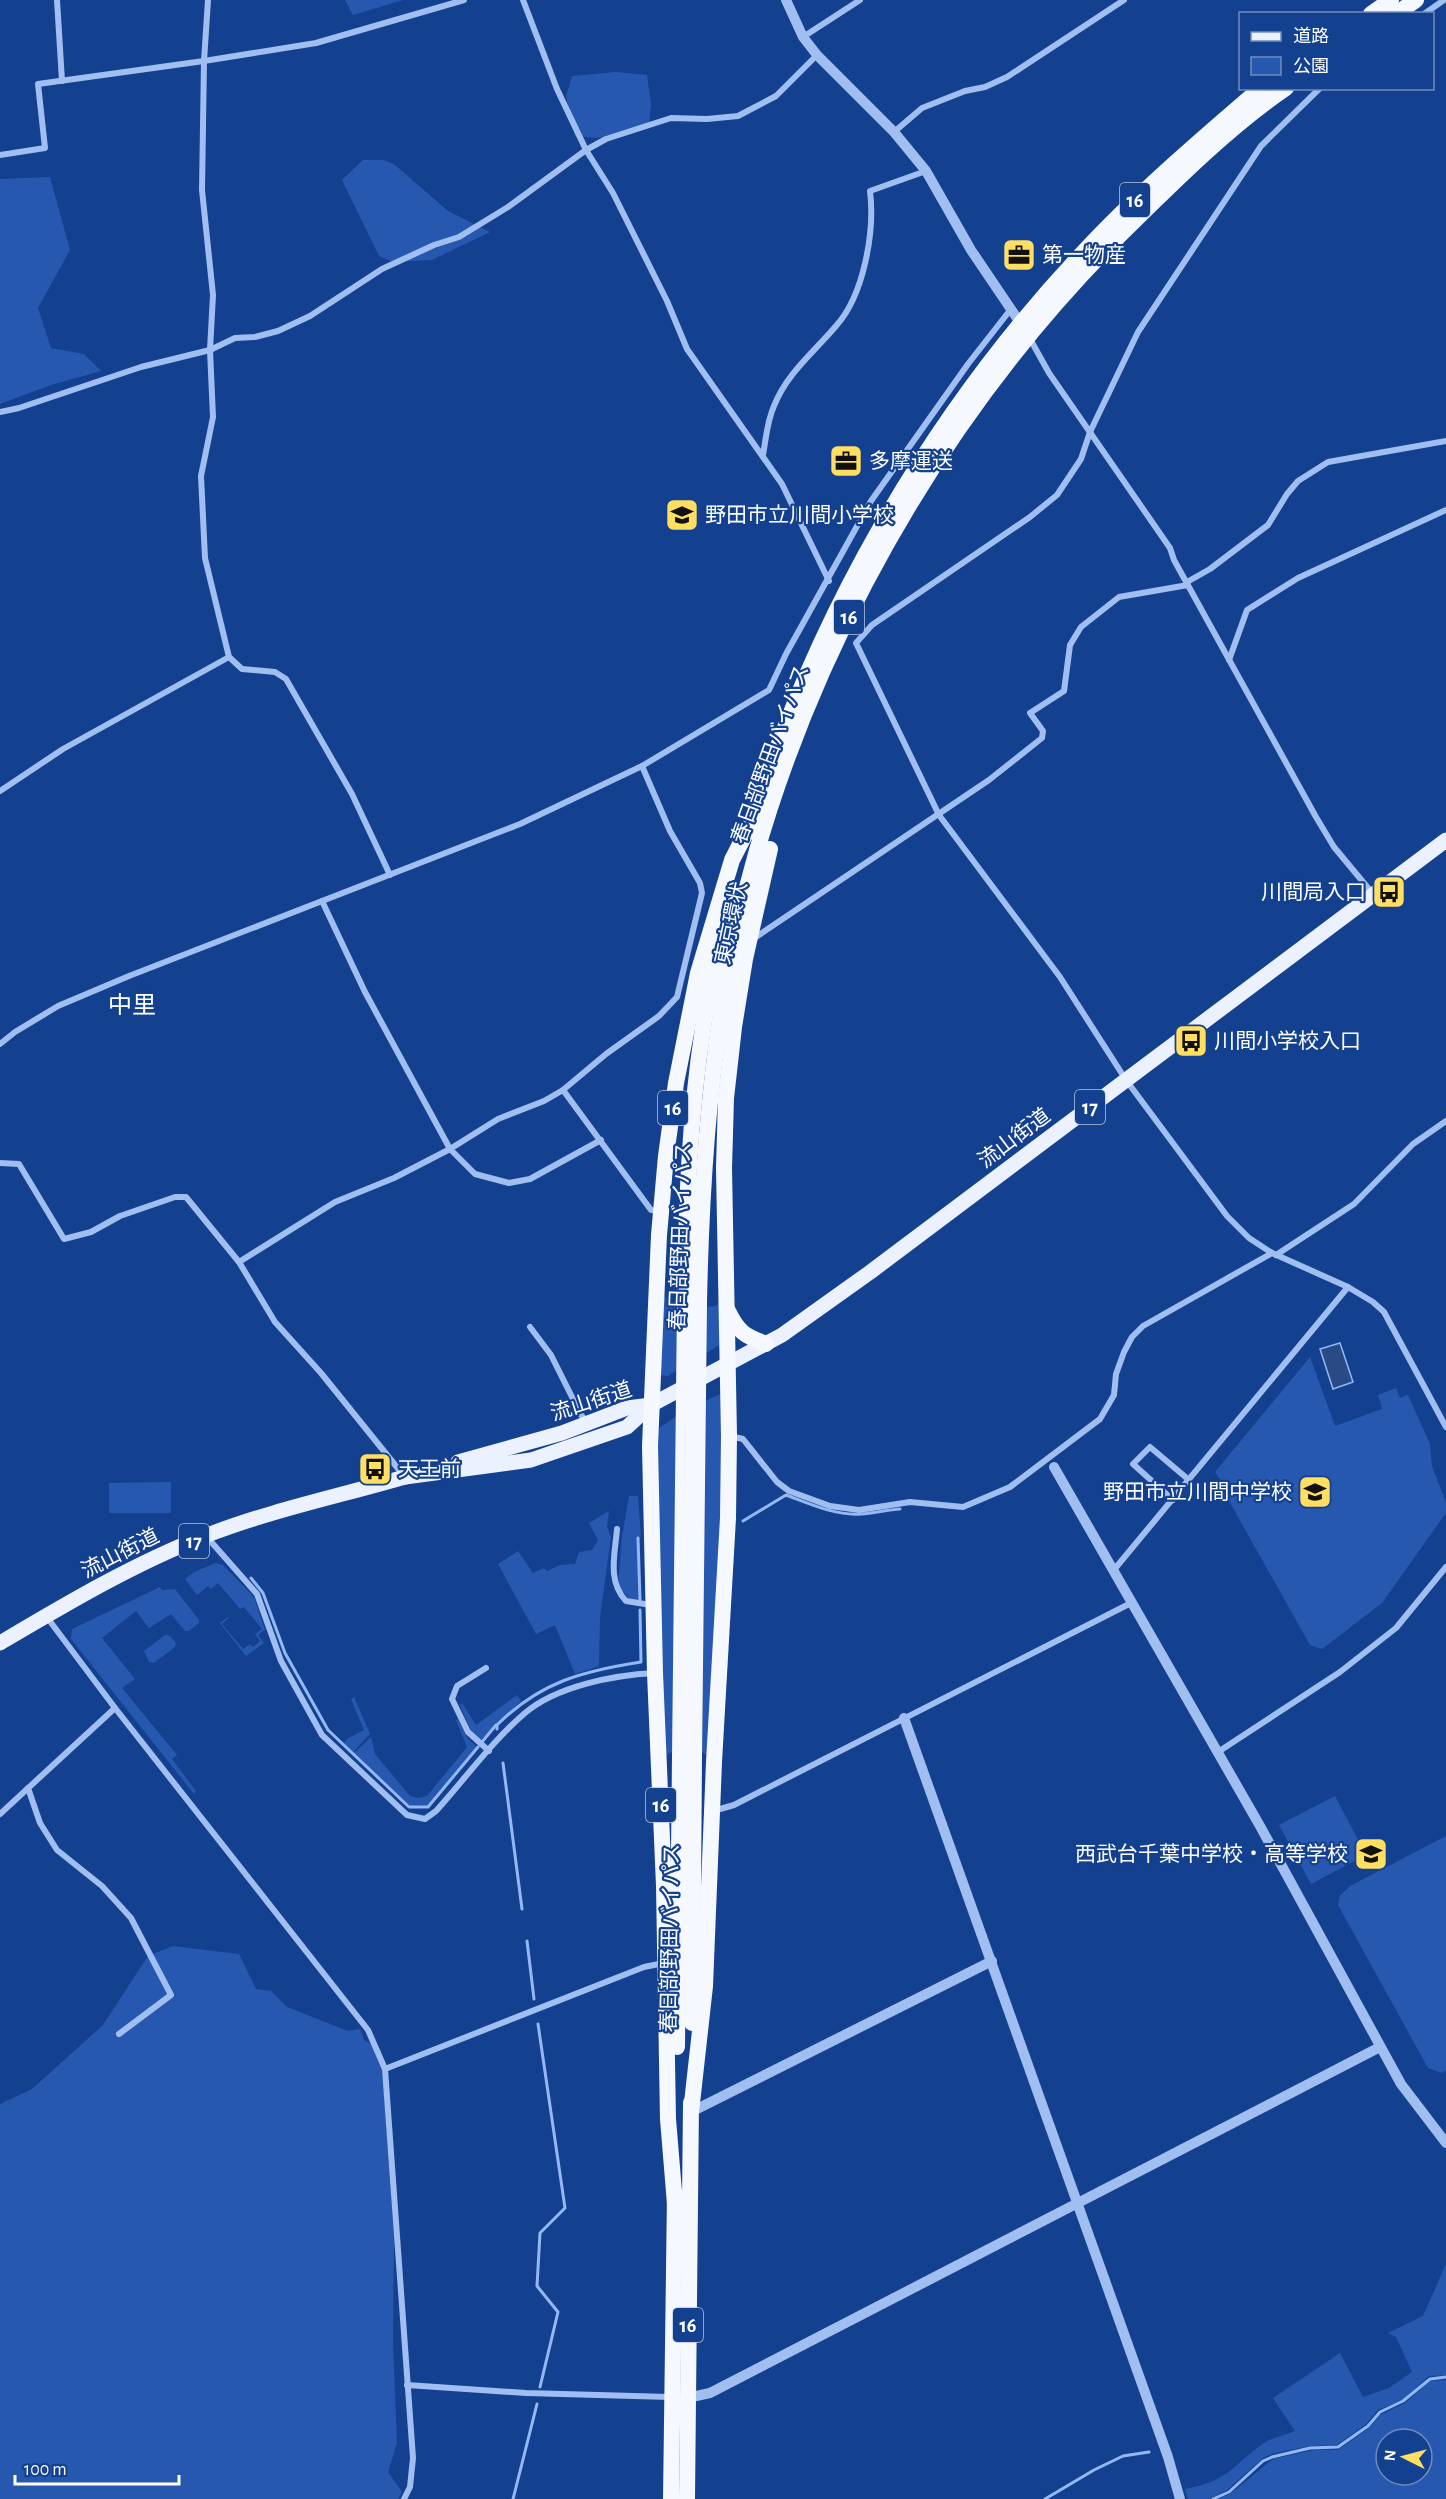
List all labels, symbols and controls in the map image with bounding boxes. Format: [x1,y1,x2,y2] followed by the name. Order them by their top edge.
[1239,12,1434,90] legend
[1293,26,1329,46] text: 道路
[1293,57,1329,76] text: 公園
[1120,183,1150,217] road number: 16
[1001,237,1037,273] office icon: 第一物産
[1042,244,1126,266] place label: 第一物産
[828,443,864,479] office icon: 多摩運送
[869,450,953,472] place label: 多摩運送
[664,497,700,533] school or university icon: 野田市立川間小学校
[705,504,894,526] place label: 野田市立川間小学校
[834,600,864,634] road number: 16
[727,662,813,846] street label: 春日部野田バイパス
[1371,874,1407,910] bus stop icon: 川間局入口
[712,880,750,966] street label: 東京環状
[1261,882,1366,903] place label: 川間局入口
[108,992,156,1018] district label: 中里
[1173,1023,1209,1059] bus stop icon: 川間小学校入口
[1214,1030,1361,1052] place label: 川間小学校入口
[1075,1090,1105,1124] road number: 17
[658,1091,688,1125] road number: 16
[974,1104,1054,1172] street label: 流山街道
[666,1141,694,1331] street label: 春日部野田バイパス
[548,1378,634,1424] street label: 流山街道
[357,1451,393,1487] bus stop icon: 天王前
[398,1458,461,1480] place label: 天王前
[1297,1474,1333,1510] school or university icon: 野田市立川間中学校
[1103,1481,1292,1503] place label: 野田市立川間中学校
[78,1524,162,1582] street label: 流山街道
[179,1524,209,1558] road number: 17
[646,1788,676,1822] road number: 16
[1353,1836,1389,1872] school or university icon: 西武台千葉中学校・高等学校
[1075,1843,1348,1865] place label: 西武台千葉中学校・高等学校
[657,1844,683,2032] street label: 春日部野田バイパス
[673,2308,703,2342] road number: 16
[1374,2427,1434,2487] north arrow
[15,2448,178,2486] scale bar
[1382,2449,1399,2462] text: N
[24,2461,67,2479] text: 100 m

